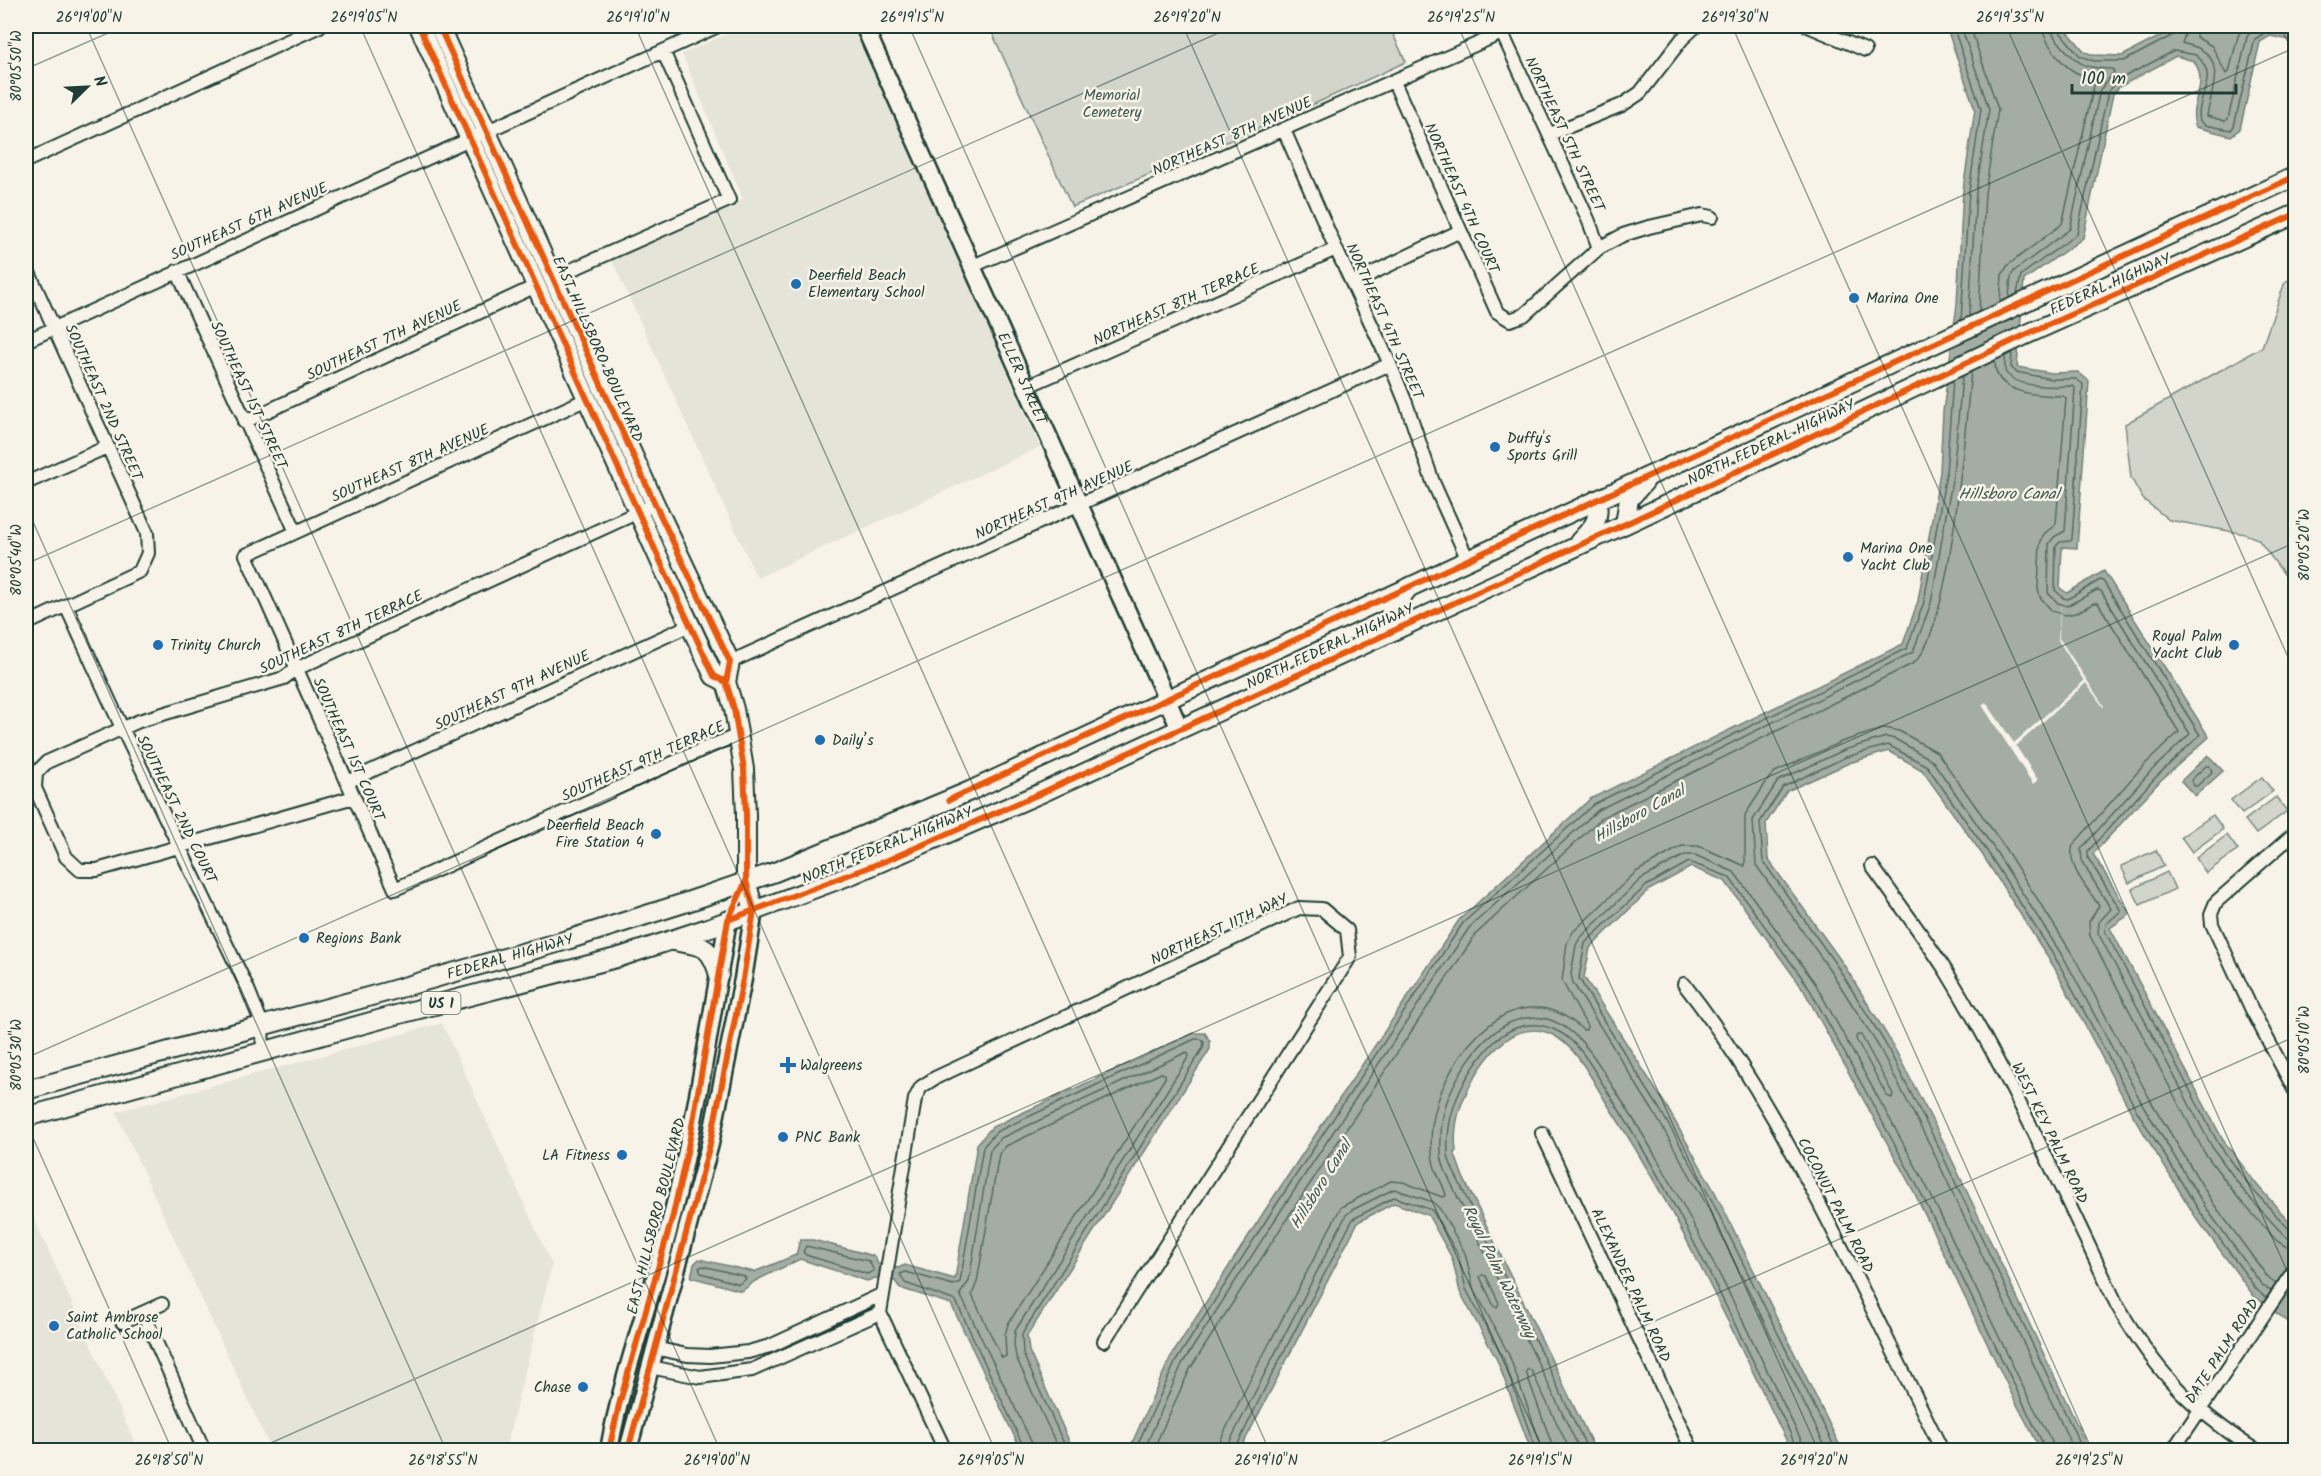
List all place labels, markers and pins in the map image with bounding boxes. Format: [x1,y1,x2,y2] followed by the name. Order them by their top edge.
[808,264,925,305] place label: Deerfield Beach Elementary School
[789,277,803,291] marker: Deerfield Beach Elementary School
[1866,287,1939,311] place label: Marina One
[1847,291,1861,305] marker: Marina One
[1507,427,1577,468] place label: Duffy's Sports Grill
[1488,440,1502,454] marker: Duffy's Sports Grill
[1860,537,1933,578] place label: Marina One Yacht Club
[1841,550,1855,564] marker: Marina One Yacht Club
[2152,625,2222,666] place label: Royal Palm Yacht Club
[170,634,261,658] place label: Trinity Church
[151,638,165,652] marker: Trinity Church
[2227,638,2241,652] marker: Royal Palm Yacht Club
[832,729,874,753] place label: Daily’s
[813,733,827,747] marker: Daily’s
[546,814,644,855] place label: Deerfield Beach Fire Station 4
[649,827,663,841] marker: Deerfield Beach Fire Station 4
[316,927,402,951] place label: Regions Bank
[297,931,311,945] marker: Regions Bank
[800,1054,863,1078] place label: Walgreens
[781,1058,795,1072] marker: Walgreens
[795,1126,861,1150] place label: PNC Bank
[776,1130,790,1144] marker: PNC Bank
[542,1144,611,1168] place label: LA Fitness
[615,1148,629,1162] marker: LA Fitness
[66,1306,163,1347] place label: Saint Ambrose Catholic School
[47,1319,61,1333] marker: Saint Ambrose Catholic School
[534,1376,571,1400] place label: Chase
[576,1380,590,1394] marker: Chase

